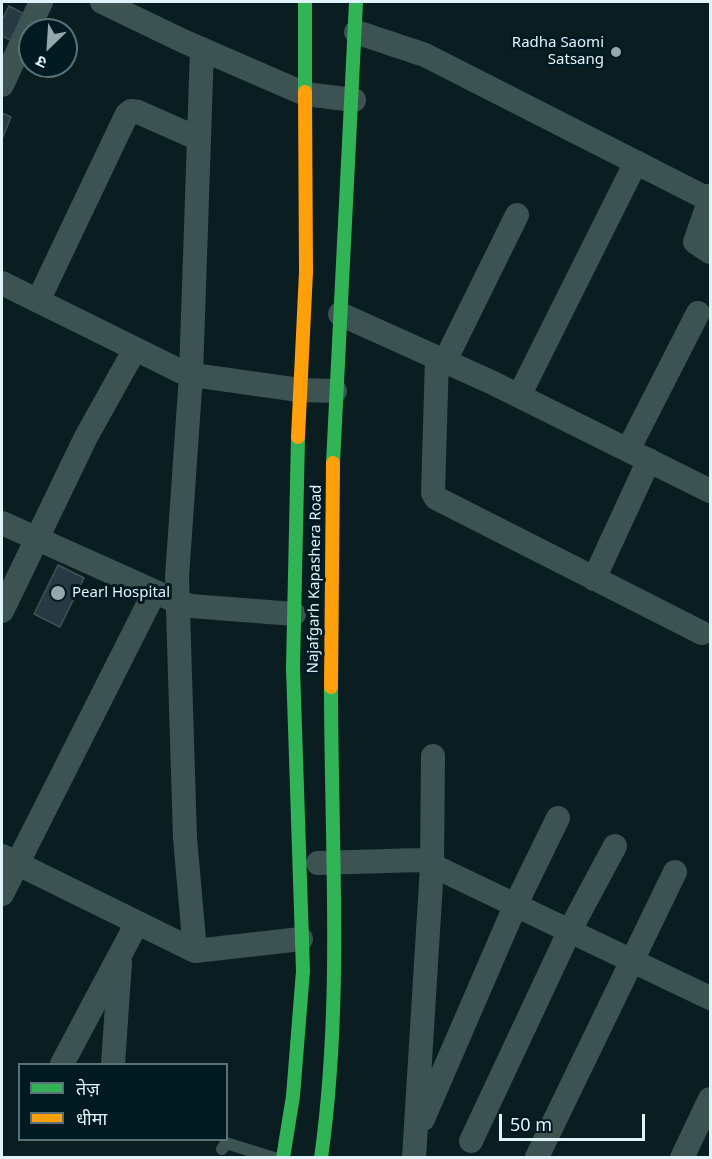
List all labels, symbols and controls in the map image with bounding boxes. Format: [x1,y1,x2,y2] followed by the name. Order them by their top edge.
[18,18,78,78] north arrow
[512,34,604,69] place label: Radha Saomi Satsang
[609,45,623,59] marker: Radha Saomi Satsang
[32,51,50,74] text: उ
[304,484,326,674] street label: Najafgarh Kapashera Road
[49,584,67,602] marker: Pearl Hospital
[72,584,170,602] place label: Pearl Hospital
[18,1063,228,1141] legend
[76,1076,100,1100] text: तेज़
[502,1102,648,1140] scale bar
[76,1106,107,1130] text: धीमा
[510,1112,552,1136] text: 50 m

